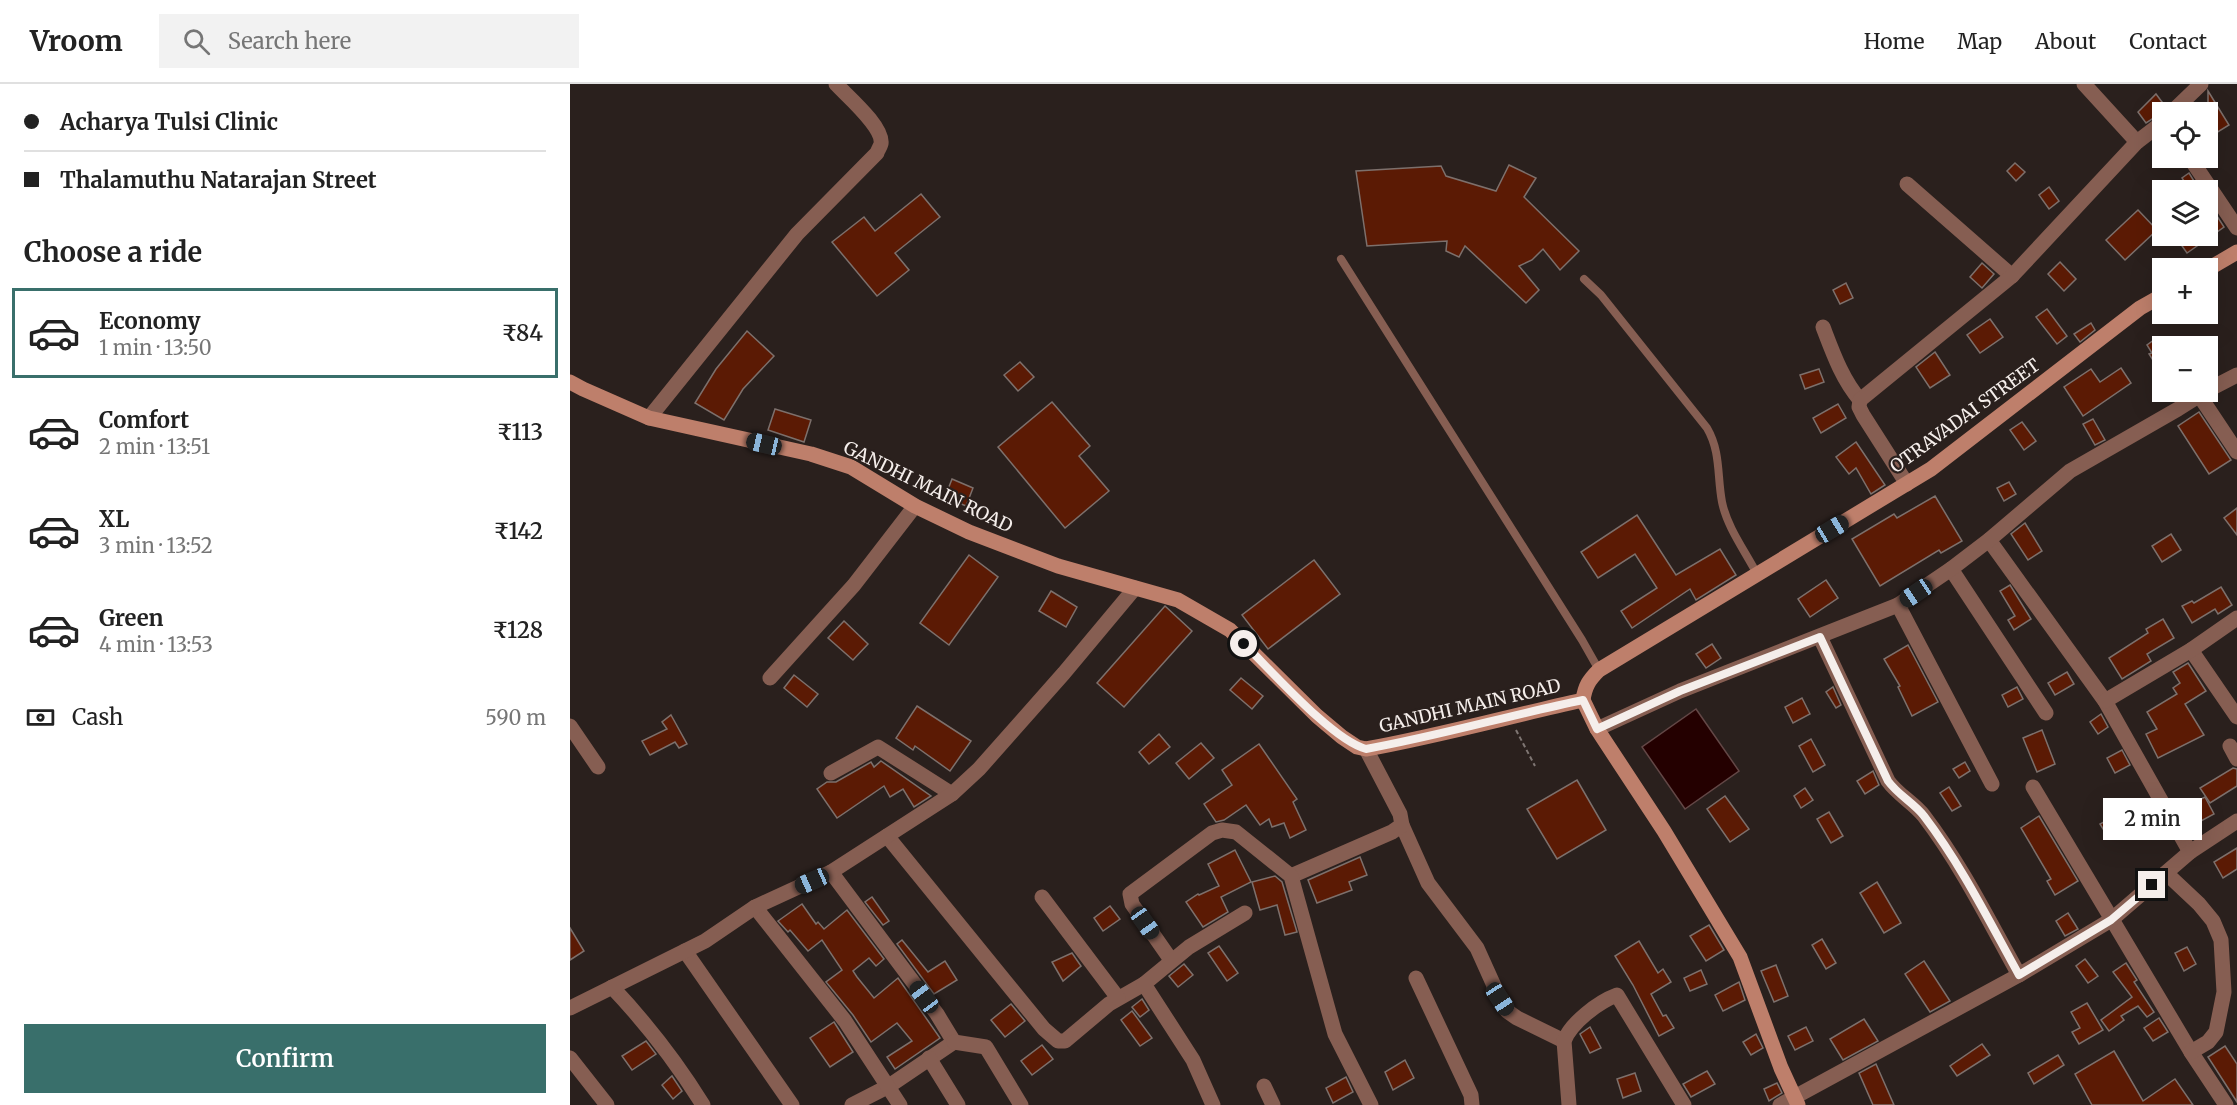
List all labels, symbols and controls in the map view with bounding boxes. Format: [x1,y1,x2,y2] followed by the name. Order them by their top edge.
[159,14,579,68] search box
[30,23,123,59] text: Vroom
[180,25,213,58] icon: search
[228,27,351,55] text: Search here
[1864,28,1924,55] text: Home
[1957,28,2002,55] text: Map
[2035,28,2096,55] text: About
[2129,28,2207,55] text: Contact
[2152,102,2218,402] map controls
[2152,102,2218,168] button: locate
[60,108,278,136] text: Acharya Tulsi Clinic
[60,166,377,194] text: Thalamuthu Natarajan Street
[2152,180,2218,246] button: layers
[24,235,202,269] text: Choose a ride
[2152,258,2218,324] button: +
[27,306,81,360] icon: car
[99,307,200,335] text: Economy
[502,319,543,347] text: ₹84
[99,335,212,360] text: 1 min · 13:50
[2152,336,2218,402] button: −
[1885,353,2045,478] street label: OTRAVADAI STREET
[27,405,81,459] icon: car
[99,406,189,434] text: Comfort
[497,418,543,446] text: ₹113
[744,431,784,457] car
[99,434,210,459] text: 2 min · 13:51
[840,436,1017,538] street label: GANDHI MAIN ROAD
[27,504,81,558] icon: car
[99,505,129,533] text: XL
[1812,512,1852,546] car
[494,517,543,545] text: ₹142
[99,533,213,558] text: 3 min · 13:52
[1896,575,1936,611] car
[27,603,81,657] icon: car
[99,604,163,632] text: Green
[493,616,543,644] text: ₹128
[1230,630,1257,657] route start
[99,632,213,657] text: 4 min · 13:53
[1377,673,1563,738] street label: GANDHI MAIN ROAD
[24,701,57,734] icon: cash
[72,703,123,731] text: Cash
[485,705,546,730] text: 590 m
[2102,798,2202,840] callout: 2 min
[2124,806,2181,831] text: 2 min
[792,865,832,897] car
[2138,871,2165,898] route end
[1127,903,1163,943] car
[906,977,942,1017] car
[1483,979,1517,1019] car
[24,1024,546,1093] button: Confirm

